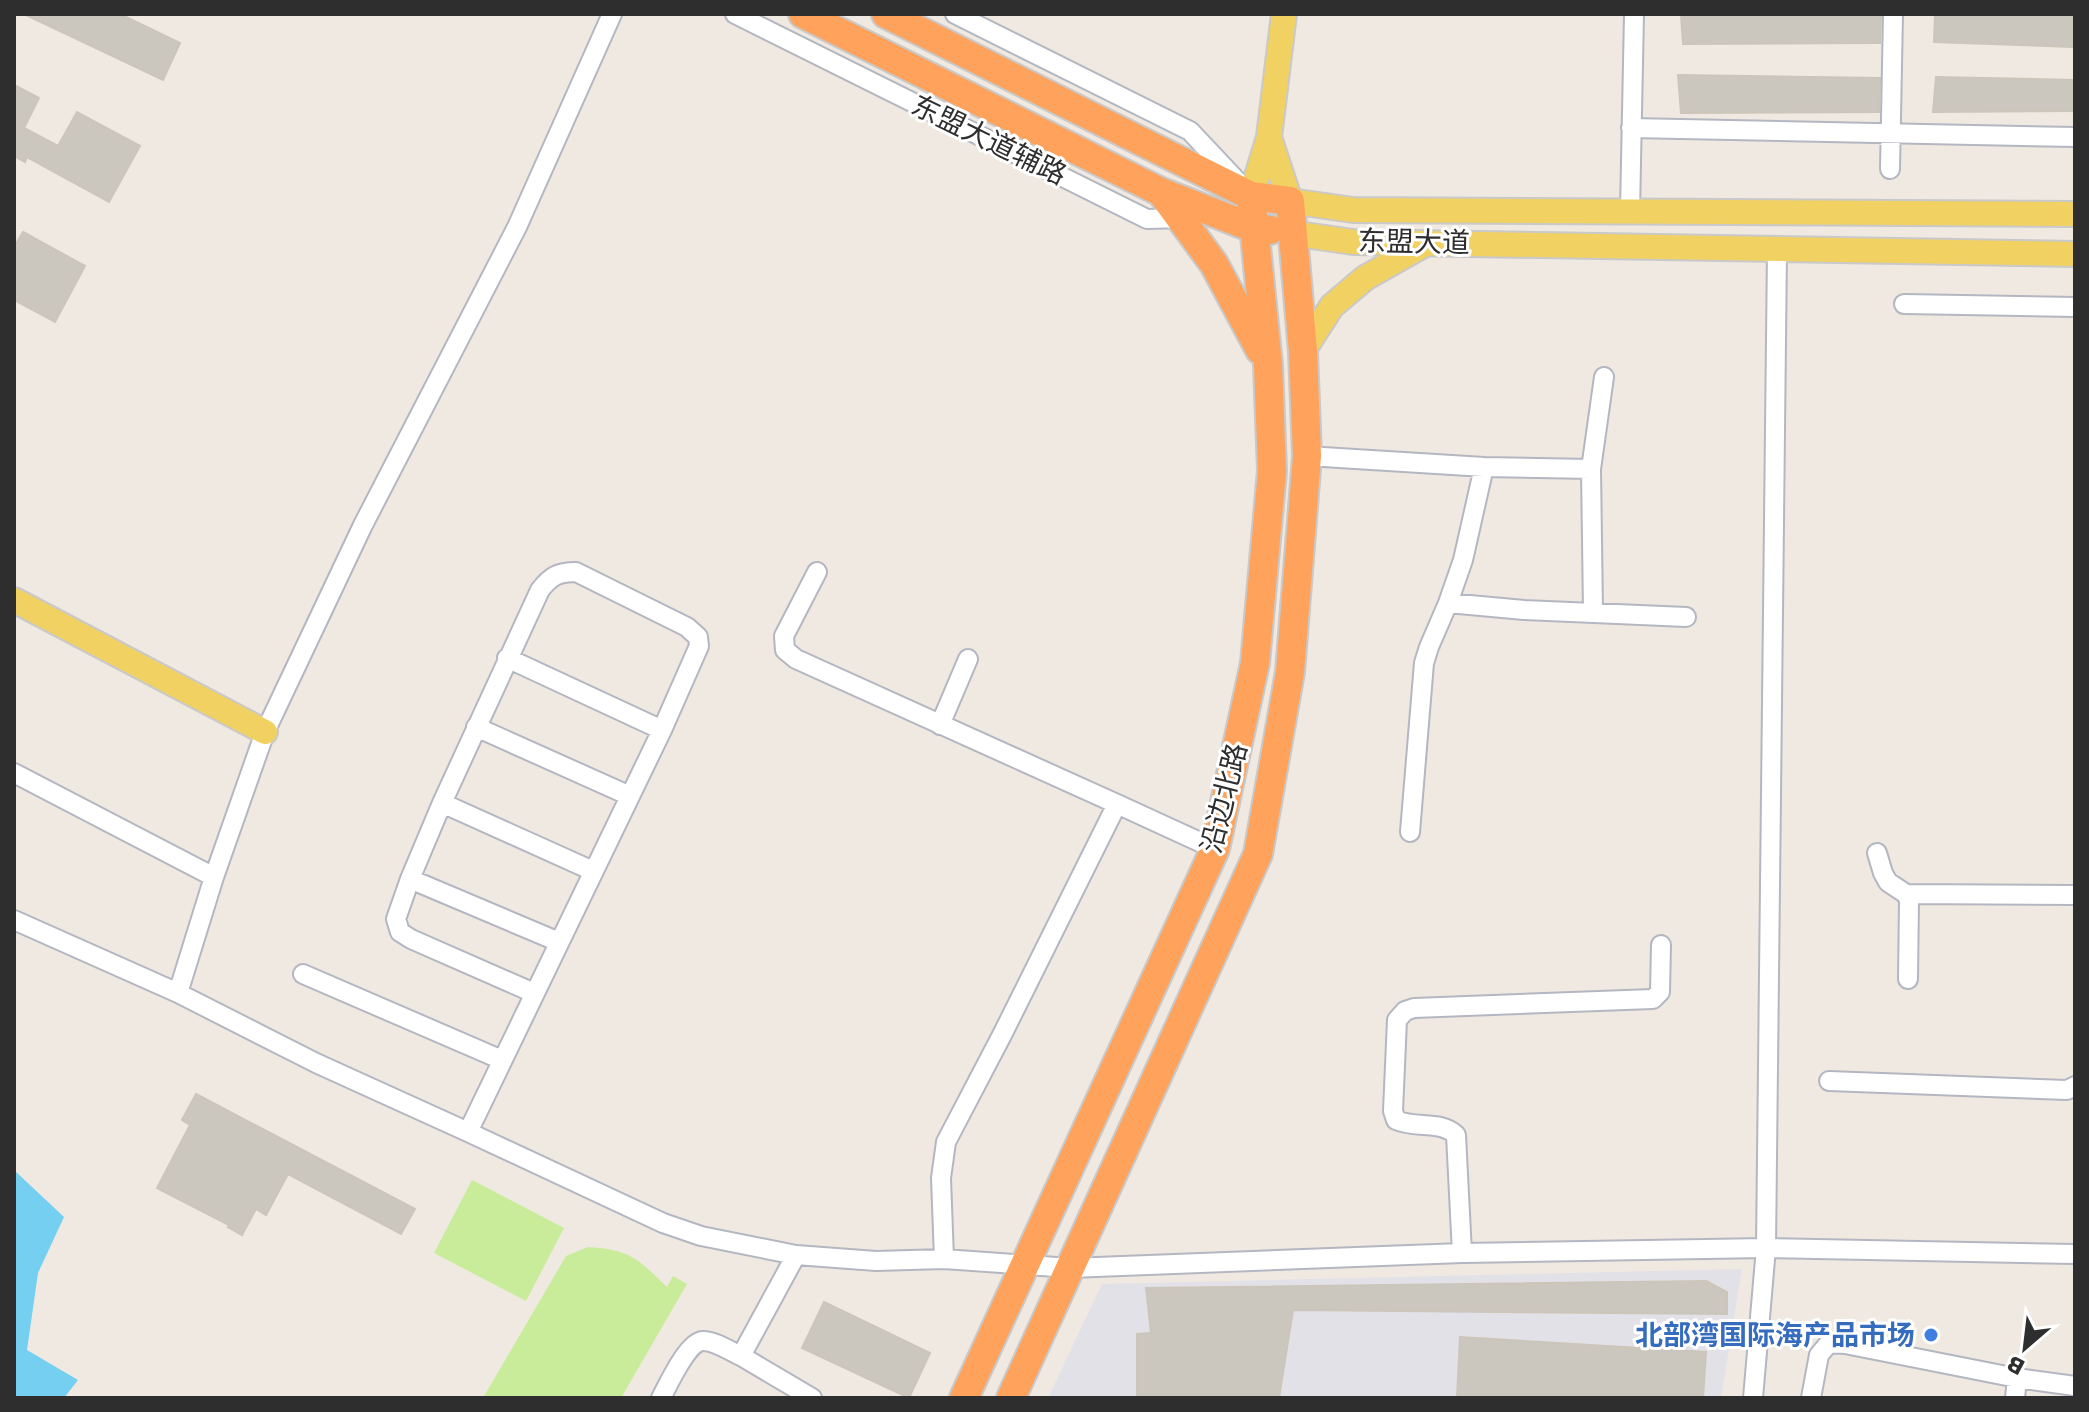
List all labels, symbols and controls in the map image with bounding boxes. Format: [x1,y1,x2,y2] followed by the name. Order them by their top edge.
[906,88,1072,192] street label: 东盟大道辅路
[1358,225,1470,259] street label: 东盟大道
[1194,740,1254,856] street label: 沿边北路
[1985,1308,2065,1388] north arrow
[1635,1319,1915,1352] place label: 北部湾国际海产品市场
[1922,1326,1940,1344] marker: 北部湾国际海产品市场
[2003,1350,2029,1381] text: B

